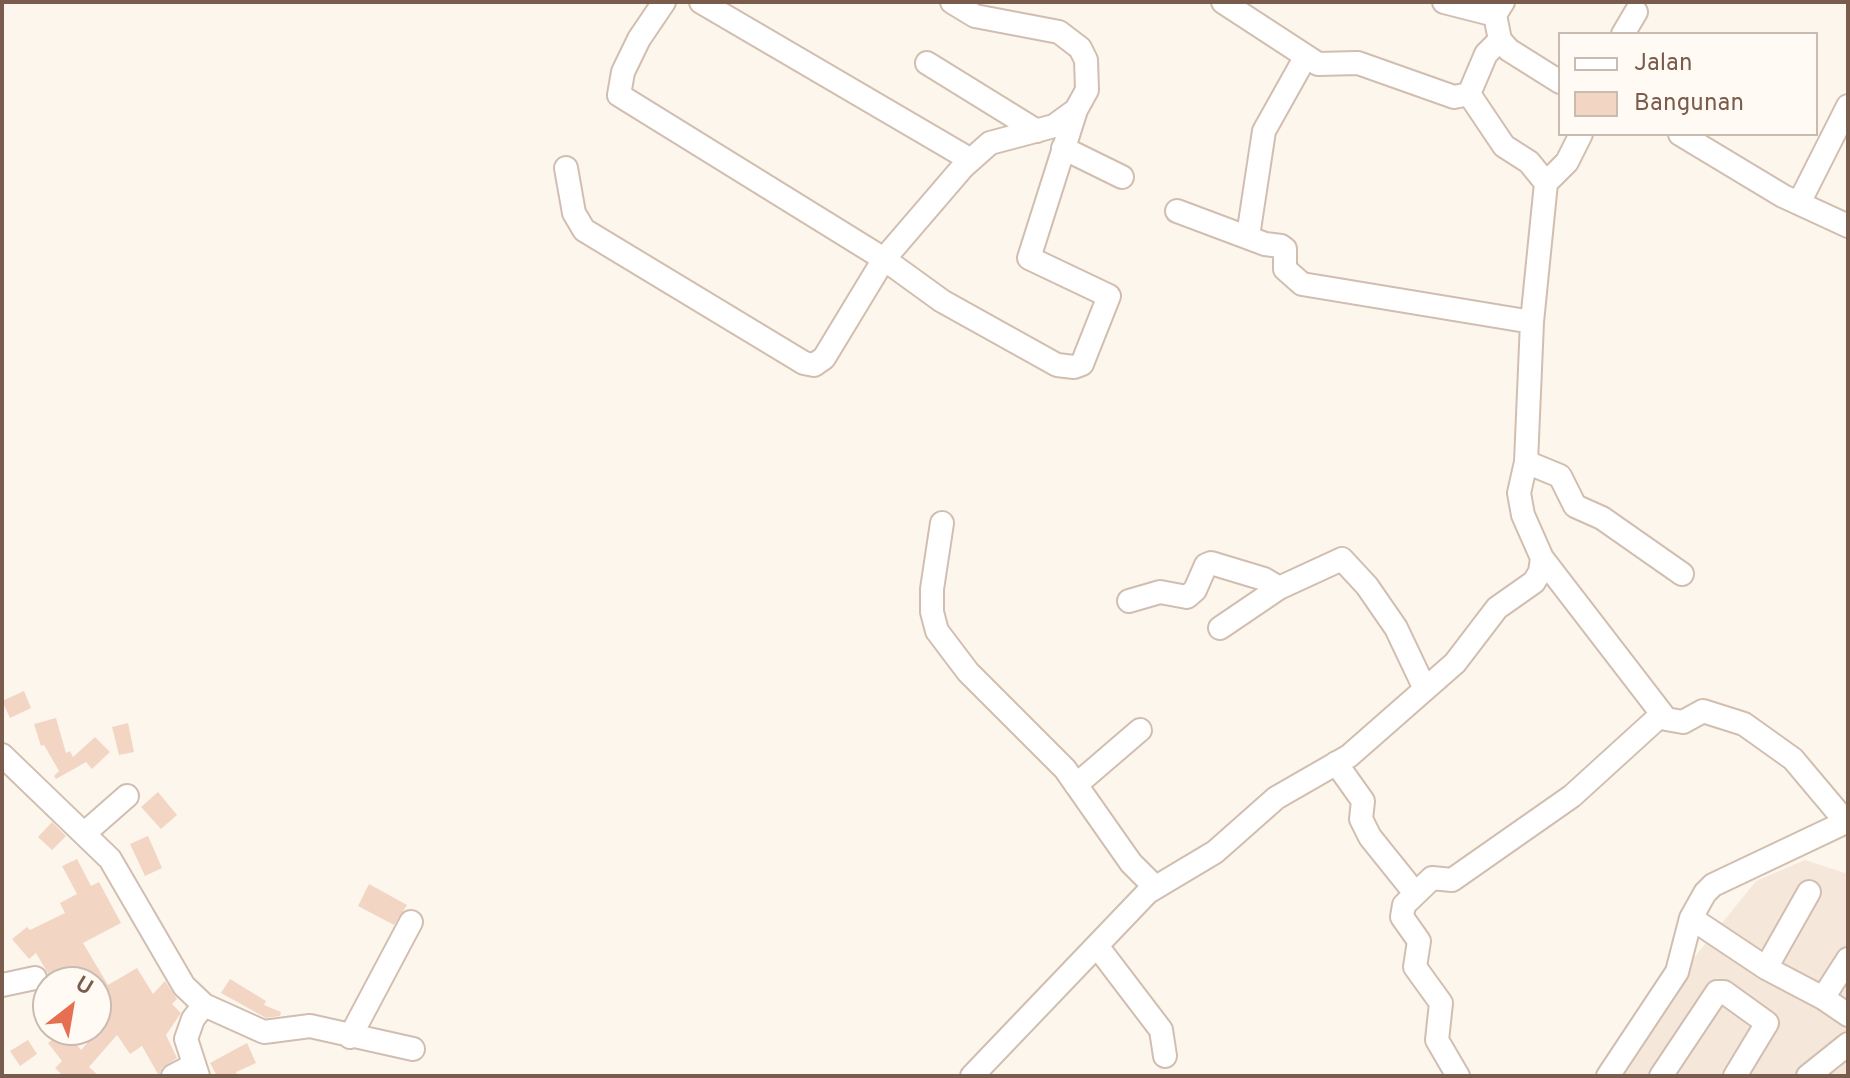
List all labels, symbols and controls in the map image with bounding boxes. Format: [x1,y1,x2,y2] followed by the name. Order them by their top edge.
[1558,32,1818,136] legend
[1634,49,1692,79] text: Jalan
[1634,89,1744,119] text: Bangunan
[32,966,112,1046] north arrow
[70,971,97,1002] text: U

